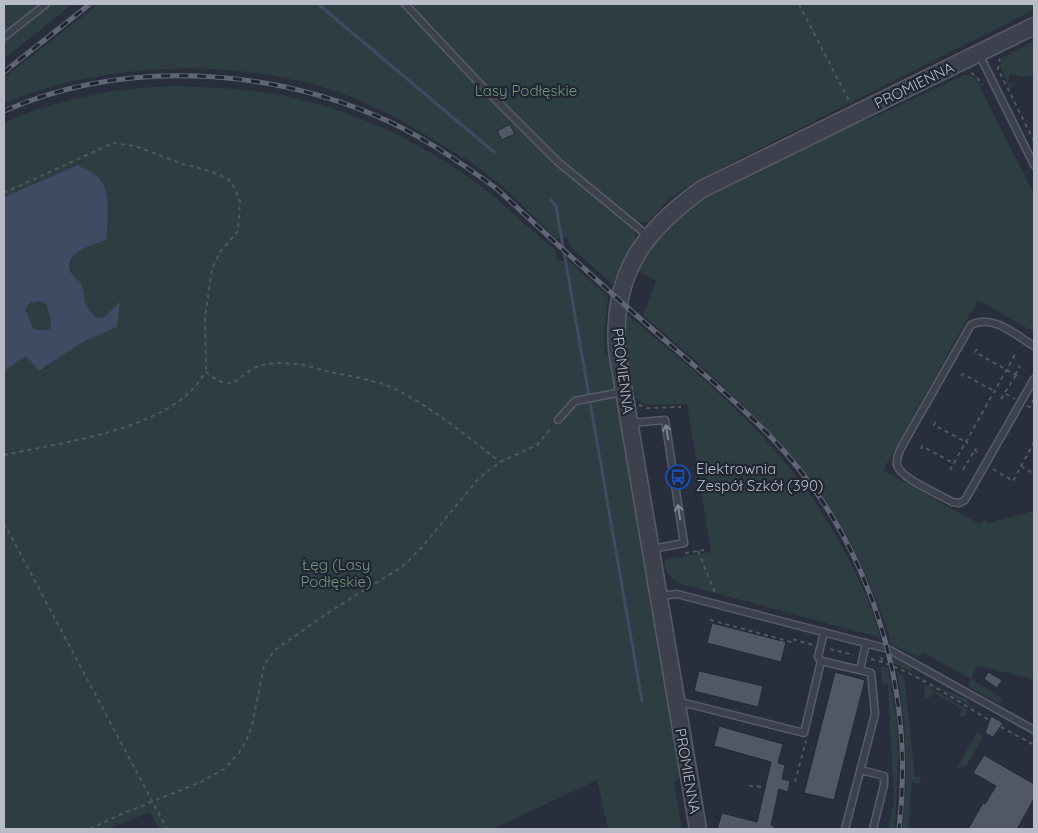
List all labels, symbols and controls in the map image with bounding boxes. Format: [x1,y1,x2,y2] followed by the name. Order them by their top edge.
[871,57,957,113] street label: PROMIENNA
[475,81,577,100] park label: Lasy Podłęskie
[608,327,638,415] street label: PROMIENNA
[662,424,672,440] one-way arrow
[696,459,823,495] place label: Elektrownia Zespół Szkół (390)
[665,464,691,490] bus stop icon: Elektrownia Zespół Szkół (390)
[674,504,684,520] one-way arrow
[300,555,372,591] park label: Łęg (Lasy Podłęskie)
[671,727,705,816] street label: PROMIENNA

